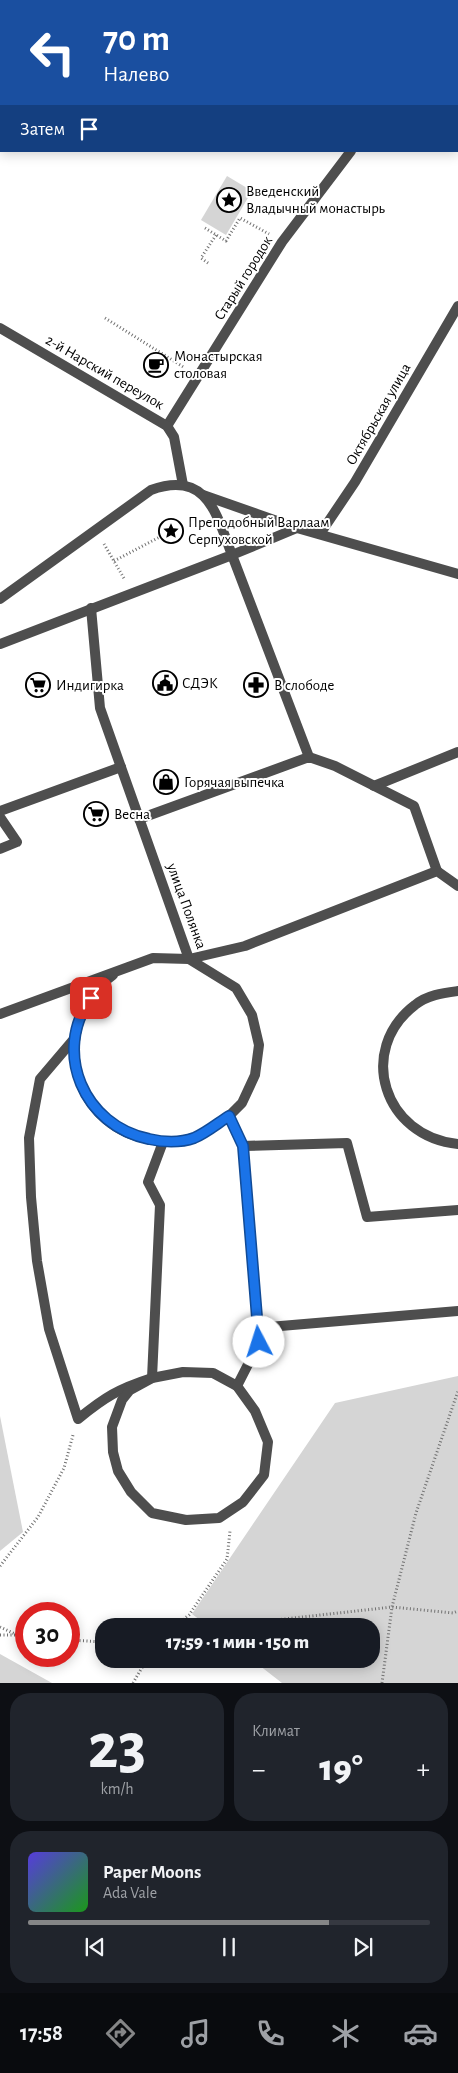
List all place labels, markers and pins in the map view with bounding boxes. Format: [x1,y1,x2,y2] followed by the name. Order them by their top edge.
[246,184,386,216] place label: Введенский Владычный монастырь
[216,187,242,213] place icon: Введенский Владычный монастырь
[174,349,263,381] place label: Монастырская столовая
[143,352,169,378] cafe icon: Монастырская столовая
[188,515,330,547] place label: Преподобный Варлаам Серпуховской
[158,518,184,544] place icon: Преподобный Варлаам Серпуховской
[152,670,178,696] public building icon: СДЭК
[25,672,51,698] supermarket icon: Индигирка
[243,672,269,698] pharmacy icon: В слободе
[182,676,218,691] place label: СДЭК
[56,678,124,693] place label: Индигирка
[274,678,334,693] place label: В слободе
[153,769,179,795] shop icon: Горячая выпечка
[184,775,285,790] place label: Горячая выпечка
[83,801,109,827] supermarket icon: Весна
[114,807,150,822] place label: Весна
[70,977,112,1019] pin

